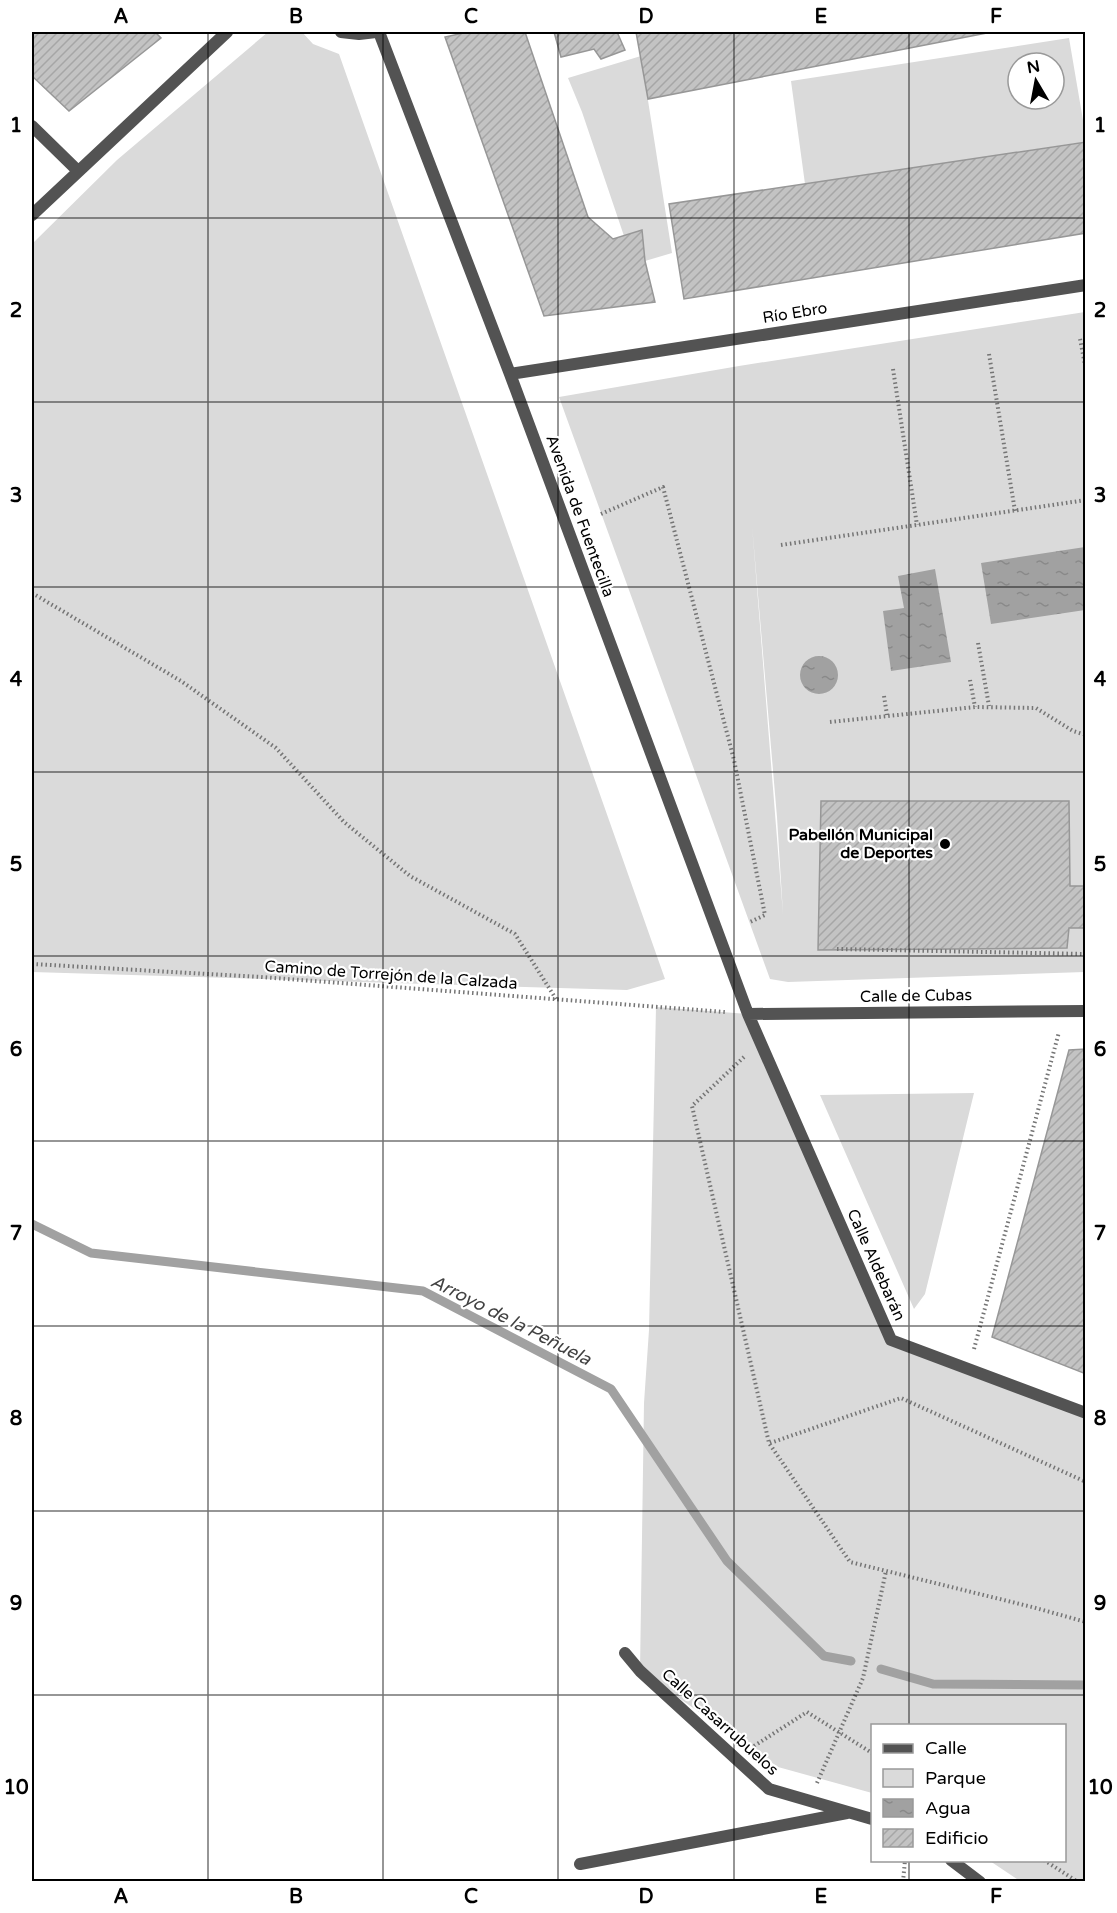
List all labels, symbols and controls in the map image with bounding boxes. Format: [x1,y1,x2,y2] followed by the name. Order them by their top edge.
[114,5,129,29] text: A
[289,5,303,29] text: B
[464,5,478,29] text: C
[638,5,654,29] text: D
[815,5,828,29] text: E
[990,5,1002,29] text: F
[1006,51,1066,111] north arrow
[1026,56,1042,78] text: N
[10,114,22,138] text: 1
[1094,114,1106,138] text: 1
[761,298,829,328] street label: Río Ebro
[10,299,22,323] text: 2
[1094,299,1106,323] text: 2
[541,432,619,600] street label: Avenida de Fuentecilla
[10,484,22,508] text: 3
[1094,484,1106,508] text: 3
[10,668,23,692] text: 4
[1094,668,1107,692] text: 4
[789,825,933,863] place label: Pabellón Municipal de Deportes
[938,837,952,851] marker: Pabellón Municipal de Deportes
[10,853,22,877] text: 5
[1094,853,1106,877] text: 5
[264,956,518,994] street label: Camino de Torrejón de la Calzada
[860,985,972,1007] street label: Calle de Cubas
[10,1038,22,1062] text: 6
[1094,1038,1106,1062] text: 6
[842,1206,910,1324] street label: Calle Aldebarán
[10,1222,22,1246] text: 7
[1094,1222,1106,1246] text: 7
[427,1270,596,1370] water label: Arroyo de la Peñuela
[10,1407,22,1431] text: 8
[1094,1407,1106,1431] text: 8
[10,1592,22,1616] text: 9
[1094,1592,1106,1616] text: 9
[657,1664,783,1780] street label: Calle Casarrubuelos
[871,1724,1066,1862] legend
[925,1737,967,1759] text: Calle
[925,1767,986,1789] text: Parque
[3,1776,29,1800] text: 10
[1087,1776,1113,1800] text: 10
[925,1797,971,1819] text: Agua
[925,1827,989,1849] text: Edificio
[114,1885,129,1909] text: A
[289,1885,303,1909] text: B
[464,1885,478,1909] text: C
[638,1885,654,1909] text: D
[815,1885,828,1909] text: E
[990,1885,1002,1909] text: F

